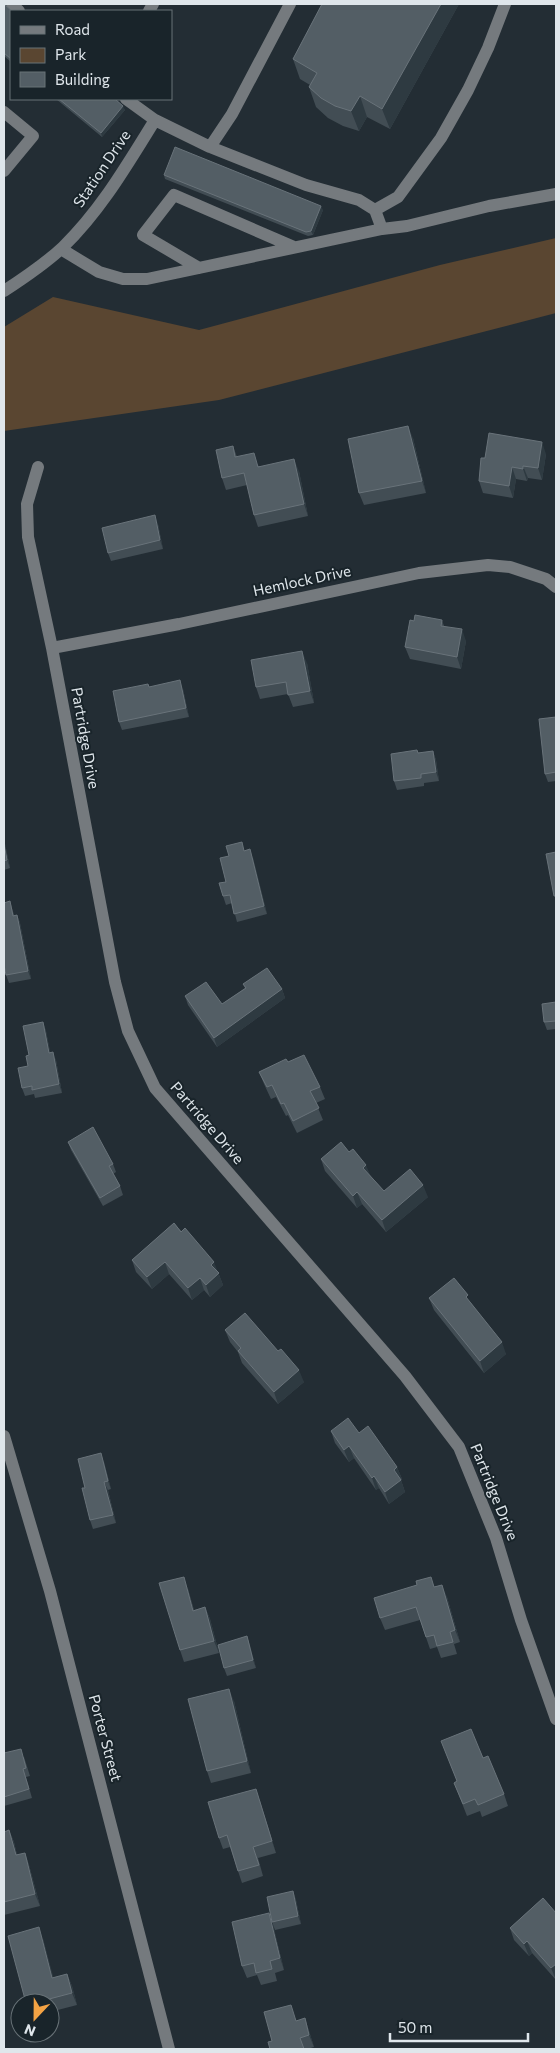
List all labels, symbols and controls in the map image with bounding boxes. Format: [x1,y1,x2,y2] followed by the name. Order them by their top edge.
[10,10,172,100] legend
[55,20,90,38] text: Road
[55,45,86,63] text: Park
[55,70,110,88] text: Building
[69,126,134,211] street label: Station Drive
[251,561,352,599] street label: Hemlock Drive
[68,686,104,790] street label: Partridge Drive
[167,1078,248,1167] street label: Partridge Drive
[467,1441,523,1543] street label: Partridge Drive
[86,1692,126,1783] street label: Porter Street
[10,1993,60,2043] north arrow
[390,2010,528,2042] scale bar
[398,2018,432,2036] text: 50 m
[22,2021,38,2040] text: N

